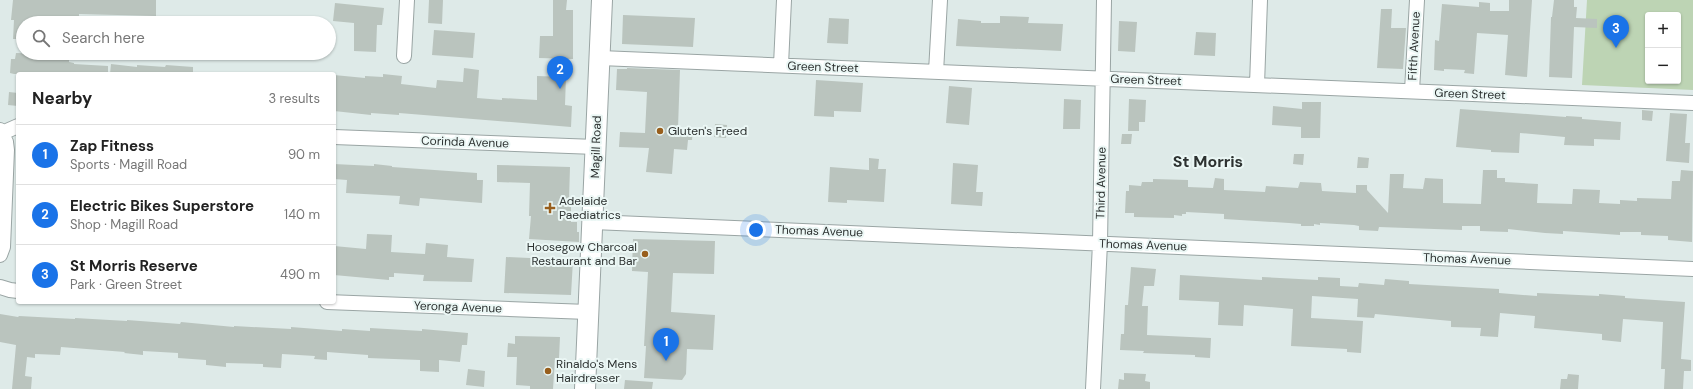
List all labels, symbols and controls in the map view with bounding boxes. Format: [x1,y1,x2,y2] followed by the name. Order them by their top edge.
[1404,11,1424,81] street label: Fifth Avenue
[1645,12,1681,84] map controls
[1645,12,1681,48] button: +
[1603,15,1629,48] pin: 3
[16,16,336,60] search box
[30,27,52,49] icon: search
[62,28,145,48] text: Search here
[1645,48,1681,84] button: −
[547,56,573,89] pin: 2
[787,58,859,76] street label: Green Street
[1110,71,1182,89] street label: Green Street
[1434,85,1506,103] street label: Green Street
[32,87,92,109] text: Nearby
[268,90,320,107] text: 3 results
[587,115,605,179] street label: Magill Road
[668,123,747,139] place label: Gluten's Freed
[655,126,665,136] marker: Gluten's Freed
[421,132,509,152] street label: Corinda Avenue
[70,136,154,156] text: Zap Fitness
[43,146,47,163] text: 1
[288,146,320,163] text: 90 m
[1092,147,1110,219] street label: Third Avenue
[1173,151,1243,172] district label: St Morris
[70,156,187,173] text: Sports · Magill Road
[559,193,621,223] place label: Adelaide Paediatrics
[70,196,254,216] text: Electric Bikes Superstore
[544,202,556,214] marker: Adelaide Paediatrics
[41,206,49,223] text: 2
[284,206,320,223] text: 140 m
[70,216,178,233] text: Shop · Magill Road
[746,220,766,240] your location
[775,221,863,241] street label: Thomas Avenue
[1099,235,1187,255] street label: Thomas Avenue
[527,239,638,269] place label: Hoosegow Charcoal Restaurant and Bar
[640,249,650,259] marker: Hoosegow Charcoal Restaurant and Bar
[1423,249,1511,269] street label: Thomas Avenue
[70,256,198,276] text: St Morris Reserve
[41,266,49,283] text: 3
[280,266,320,283] text: 490 m
[70,276,182,293] text: Park · Green Street
[414,297,502,317] street label: Yeronga Avenue
[653,328,679,361] pin: 1
[556,356,637,386] place label: Rinaldo's Mens Hairdresser
[543,366,553,376] marker: Rinaldo's Mens Hairdresser

